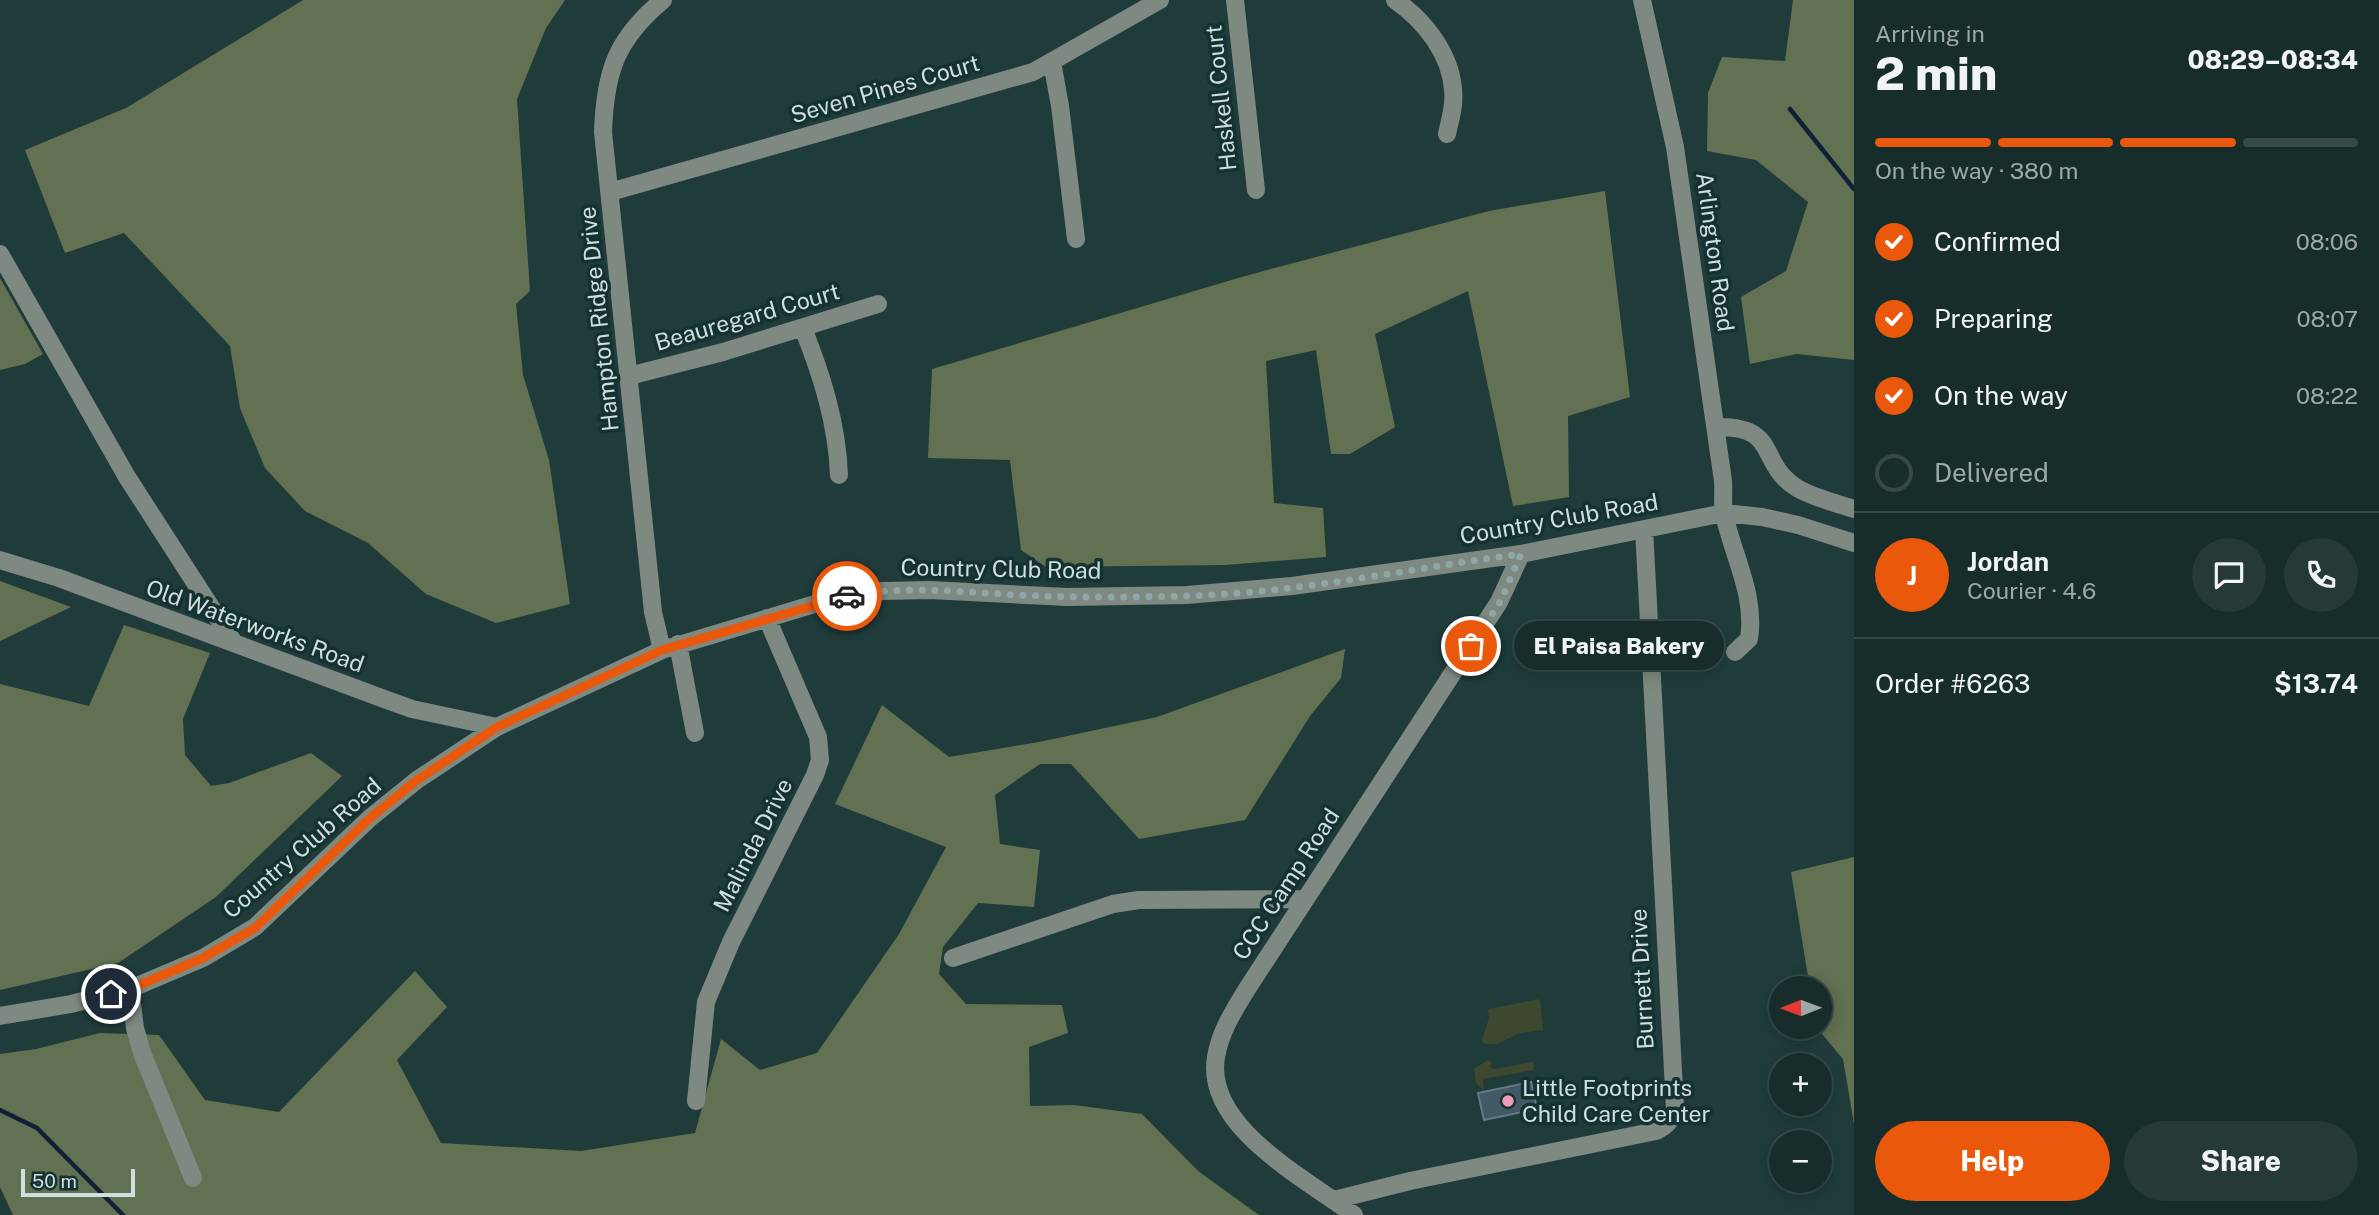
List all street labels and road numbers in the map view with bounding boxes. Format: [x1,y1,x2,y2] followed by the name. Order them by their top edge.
[1199,24,1242,172] street label: Haskell Court
[787,49,982,128] street label: Seven Pines Court
[1691,170,1740,333] street label: Arlington Road
[573,205,624,433] street label: Hampton Ridge Drive
[651,277,842,356] street label: Beauregard Court
[1458,488,1660,549] street label: Country Club Road
[900,553,1102,584] street label: Country Club Road
[142,574,368,678] street label: Old Waterworks Road
[217,772,386,924] street label: Country Club Road
[707,774,798,916] street label: Malinda Drive
[1227,803,1345,964] street label: CCC Camp Road
[1624,908,1659,1050] street label: Burnett Drive

